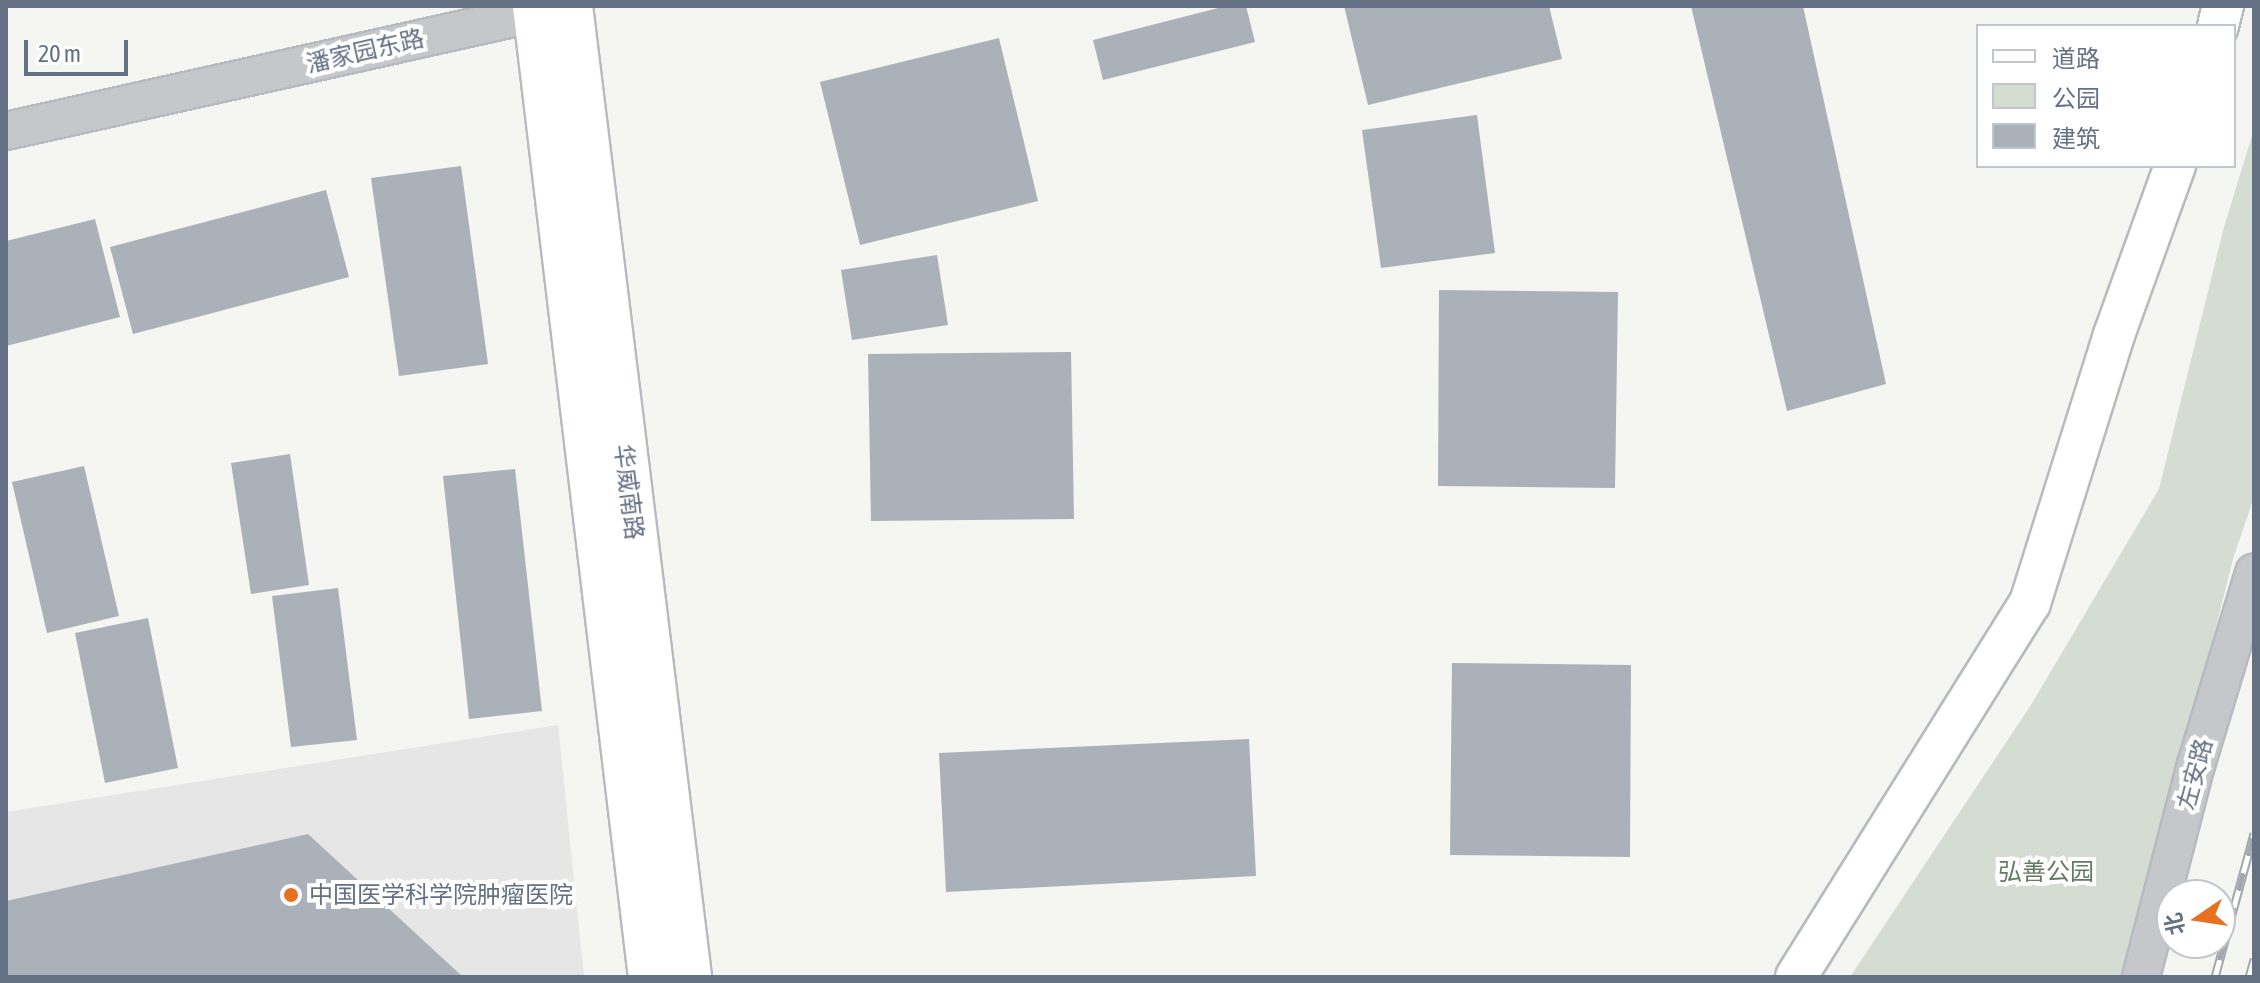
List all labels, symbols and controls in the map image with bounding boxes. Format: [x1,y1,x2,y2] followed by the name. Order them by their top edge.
[303,23,427,79] street label: 潘家园东路
[28,24,132,74] scale bar
[1976,24,2236,168] legend
[38,40,81,67] text: 20 m
[2052,45,2100,72] text: 道路
[2052,85,2100,112] text: 公园
[2052,125,2100,152] text: 建筑
[609,443,649,541] street label: 华威南路
[2172,735,2218,813] street label: 左安路
[1998,858,2094,886] park label: 弘善公园
[2156,879,2236,959] north arrow
[309,881,573,909] place label: 中国医学科学院肿瘤医院
[280,884,302,906] marker: 中国医学科学院肿瘤医院
[2159,910,2190,938] text: 北

